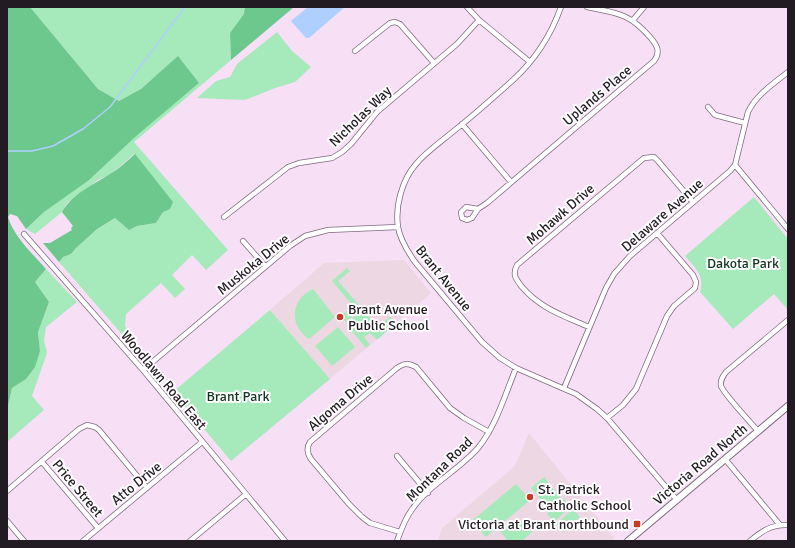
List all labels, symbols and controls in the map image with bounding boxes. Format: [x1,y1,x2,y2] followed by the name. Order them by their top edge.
[559,62,635,129] street label: Uplands Place
[326,82,395,150] street label: Nicholas Way
[618,175,707,256] street label: Delaware Avenue
[523,180,598,249] street label: Mohawk Drive
[214,230,293,299] street label: Muskoka Drive
[412,242,475,315] street label: Brant Avenue
[707,255,779,272] park label: Dakota Park
[348,301,429,334] place label: Brant Avenue Public School
[335,312,345,322] marker: Brant Avenue Public School
[117,327,210,433] street label: Woodlawn Road East
[304,370,376,435] street label: Algoma Drive
[207,388,269,405] park label: Brant Park
[650,420,751,509] street label: Victoria Road North
[403,433,476,505] street label: Montana Road
[49,456,107,521] street label: Price Street
[108,458,165,509] street label: Atto Drive
[538,481,631,514] place label: St. Patrick Catholic School
[525,492,535,502] marker: St. Patrick Catholic School
[458,516,629,533] place label: Victoria at Brant northbound
[632,519,642,529] marker: Victoria at Brant northbound

